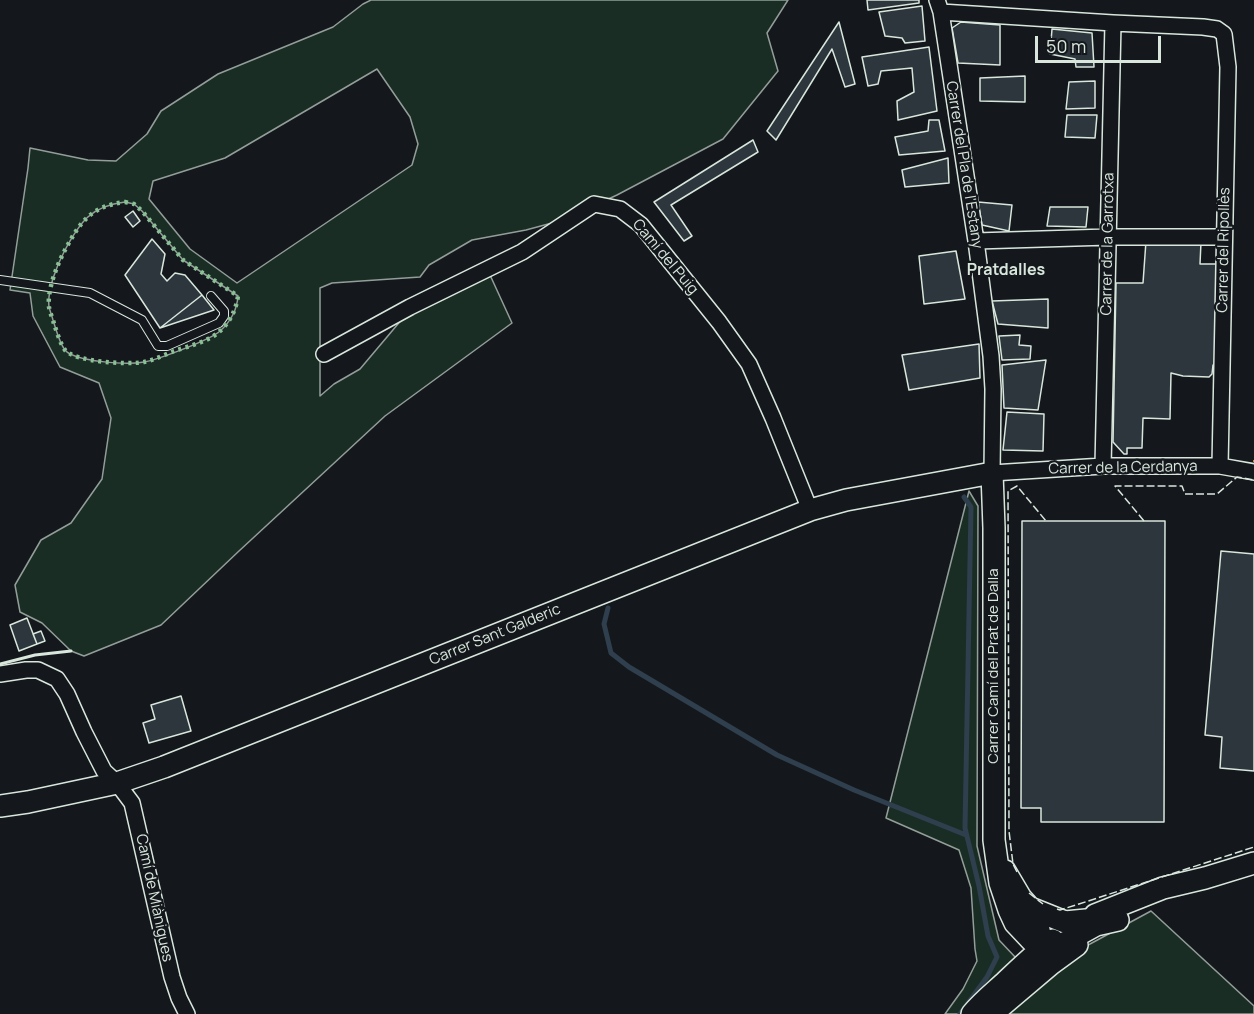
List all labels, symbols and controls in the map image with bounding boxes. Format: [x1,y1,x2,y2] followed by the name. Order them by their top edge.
[1038,24,1164,62] scale bar
[1046,34,1086,58] text: 50 m
[942,80,986,250] street label: Carrer del Pla de l'Estany
[1098,172,1118,316] street label: Carrer de la Garrotxa
[1214,187,1234,313] street label: Carrer del Ripollès
[628,216,702,298] street label: Camí del Puig
[967,261,1045,281] district label: Pratdalles
[1048,458,1198,478] street label: Carrer de la Cerdanya
[985,568,1003,764] street label: Carrer Camí del Prat de Dalla
[427,600,563,670] street label: Carrer Sant Galderic
[132,832,176,964] street label: Camí de Miànigues

